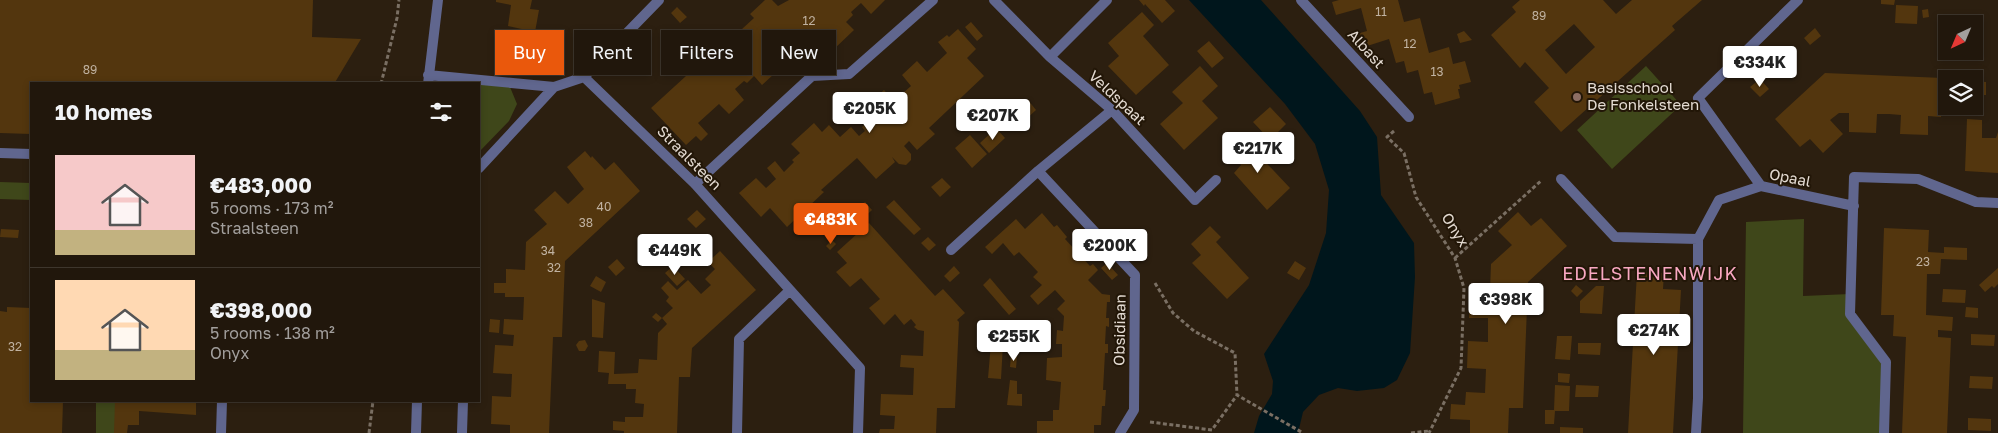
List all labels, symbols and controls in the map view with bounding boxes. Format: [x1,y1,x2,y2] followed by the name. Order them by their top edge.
[1375,4,1387,19] house number: 11
[1532,8,1546,23] house number: 89
[803,13,815,28] house number: 12
[1938,15,1982,60] north arrow
[1938,15,1983,115] map controls
[1345,25,1389,72] street label: Albast
[495,30,564,75] chip: Buy
[574,30,651,75] chip: Rent
[661,30,752,75] chip: Filters
[762,30,836,75] chip: New
[1404,36,1416,51] house number: 12
[1725,46,1795,88] pin: €334K
[1734,52,1786,72] text: €334K
[83,62,97,77] house number: 89
[1431,64,1443,79] house number: 13
[1085,66,1150,128] street label: Veldspaat
[1938,70,1983,115] button: layers
[1587,78,1699,113] place label: Basisschool De Fonkelsteen
[1571,91,1583,103] marker: Basisschool De Fonkelsteen
[835,92,905,134] pin: €205K
[427,98,455,126] icon: filters
[844,98,896,118] text: €205K
[958,98,1028,141] pin: €207K
[55,99,153,125] text: 10 homes
[967,105,1019,125] text: €207K
[654,121,726,193] street label: Straalsteen
[1223,132,1293,174] pin: €217K
[1233,138,1283,158] text: €217K
[1768,164,1813,190] street label: Opaal
[210,172,312,198] text: €483,000
[95,175,155,235] icon: home
[210,198,334,218] text: 5 rooms · 173 m²
[597,199,611,214] house number: 40
[796,202,866,245] pin: €483K
[805,209,857,229] text: €483K
[1438,209,1473,250] street label: Onyx
[579,215,593,230] house number: 38
[210,218,299,238] text: Straalsteen
[1075,228,1145,271] pin: €200K
[640,234,710,276] pin: €449K
[1083,235,1137,255] text: €200K
[648,240,702,260] text: €449K
[541,243,555,258] house number: 34
[1916,254,1930,269] house number: 23
[547,260,561,275] house number: 32
[1562,262,1738,284] district label: EDELSTENENWIJK
[1471,282,1541,325] pin: €398K
[1479,289,1533,309] text: €398K
[1109,294,1129,366] street label: Obsidiaan
[210,297,312,323] text: €398,000
[95,300,155,360] icon: home
[1619,314,1689,356] pin: €274K
[979,320,1049,362] pin: €255K
[1628,320,1680,340] text: €274K
[210,323,335,343] text: 5 rooms · 138 m²
[988,326,1040,346] text: €255K
[8,339,22,354] house number: 32
[210,343,249,363] text: Onyx

